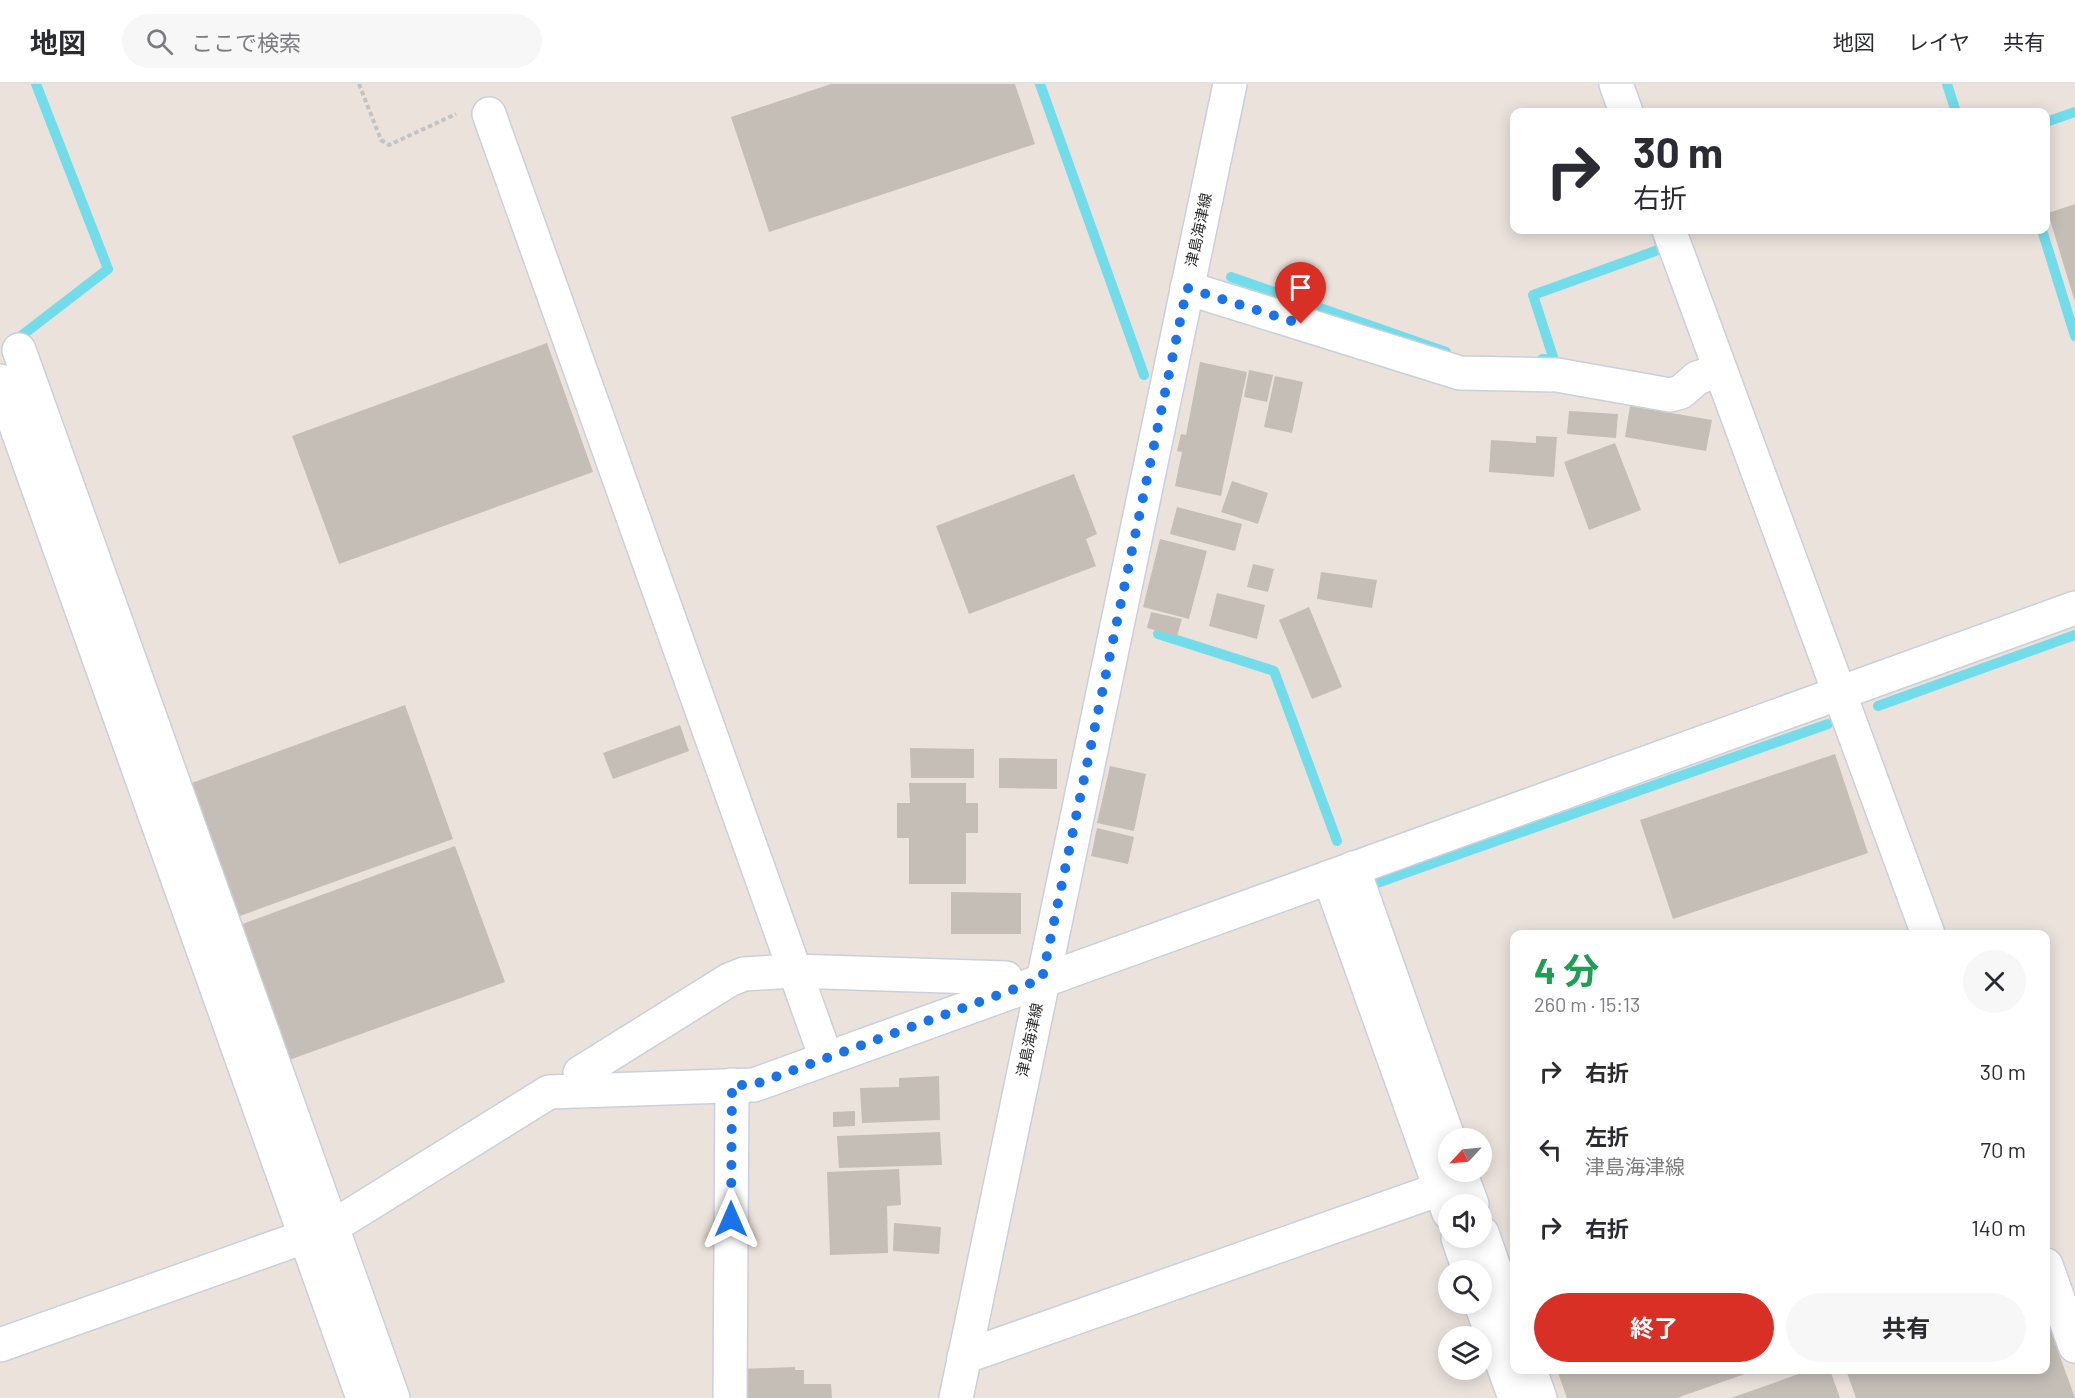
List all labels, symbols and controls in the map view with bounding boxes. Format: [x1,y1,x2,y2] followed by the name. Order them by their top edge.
[122,14,542,68] search box
[30,25,86,59] text: 地図
[143,25,176,58] icon: search
[191,29,301,55] text: ここで検索
[1833,29,1875,54] text: 地図
[1908,29,1970,54] text: レイヤ
[2003,29,2045,54] text: 共有
[1633,126,1723,176] text: 30 m
[1534,132,1612,210] icon: right
[1633,181,1687,213] text: 右折
[1181,191,1215,268] street label: 津島海津線
[1275,262,1326,324] pin
[1284,271,1317,304] icon: arrive
[1534,948,1599,991] text: 4 分
[1963,950,2026,1013] button: close
[1534,992,1640,1016] text: 260 m · 15:13
[1012,1001,1046,1078] street label: 津島海津線
[1534,1055,1567,1088] icon: right
[1980,1058,2026,1084] text: 30 m
[1585,1059,1629,1085] text: 右折
[1585,1123,1629,1149] text: 左折
[1438,1128,1492,1182] north arrow
[1438,1128,1492,1380] map controls
[1534,1133,1567,1166] icon: left
[1981,1136,2026,1162] text: 70 m
[1585,1154,1685,1178] text: 津島海津線
[699,1187,763,1251] position arrow
[1438,1194,1492,1248] button: sound
[1534,1211,1567,1244] icon: right
[1971,1214,2026,1240] text: 140 m
[1585,1215,1629,1241] text: 右折
[1438,1260,1492,1314] button: search
[1534,1293,1774,1362] button: 終了
[1786,1293,2026,1362] button: 共有
[1438,1326,1492,1380] button: layers

